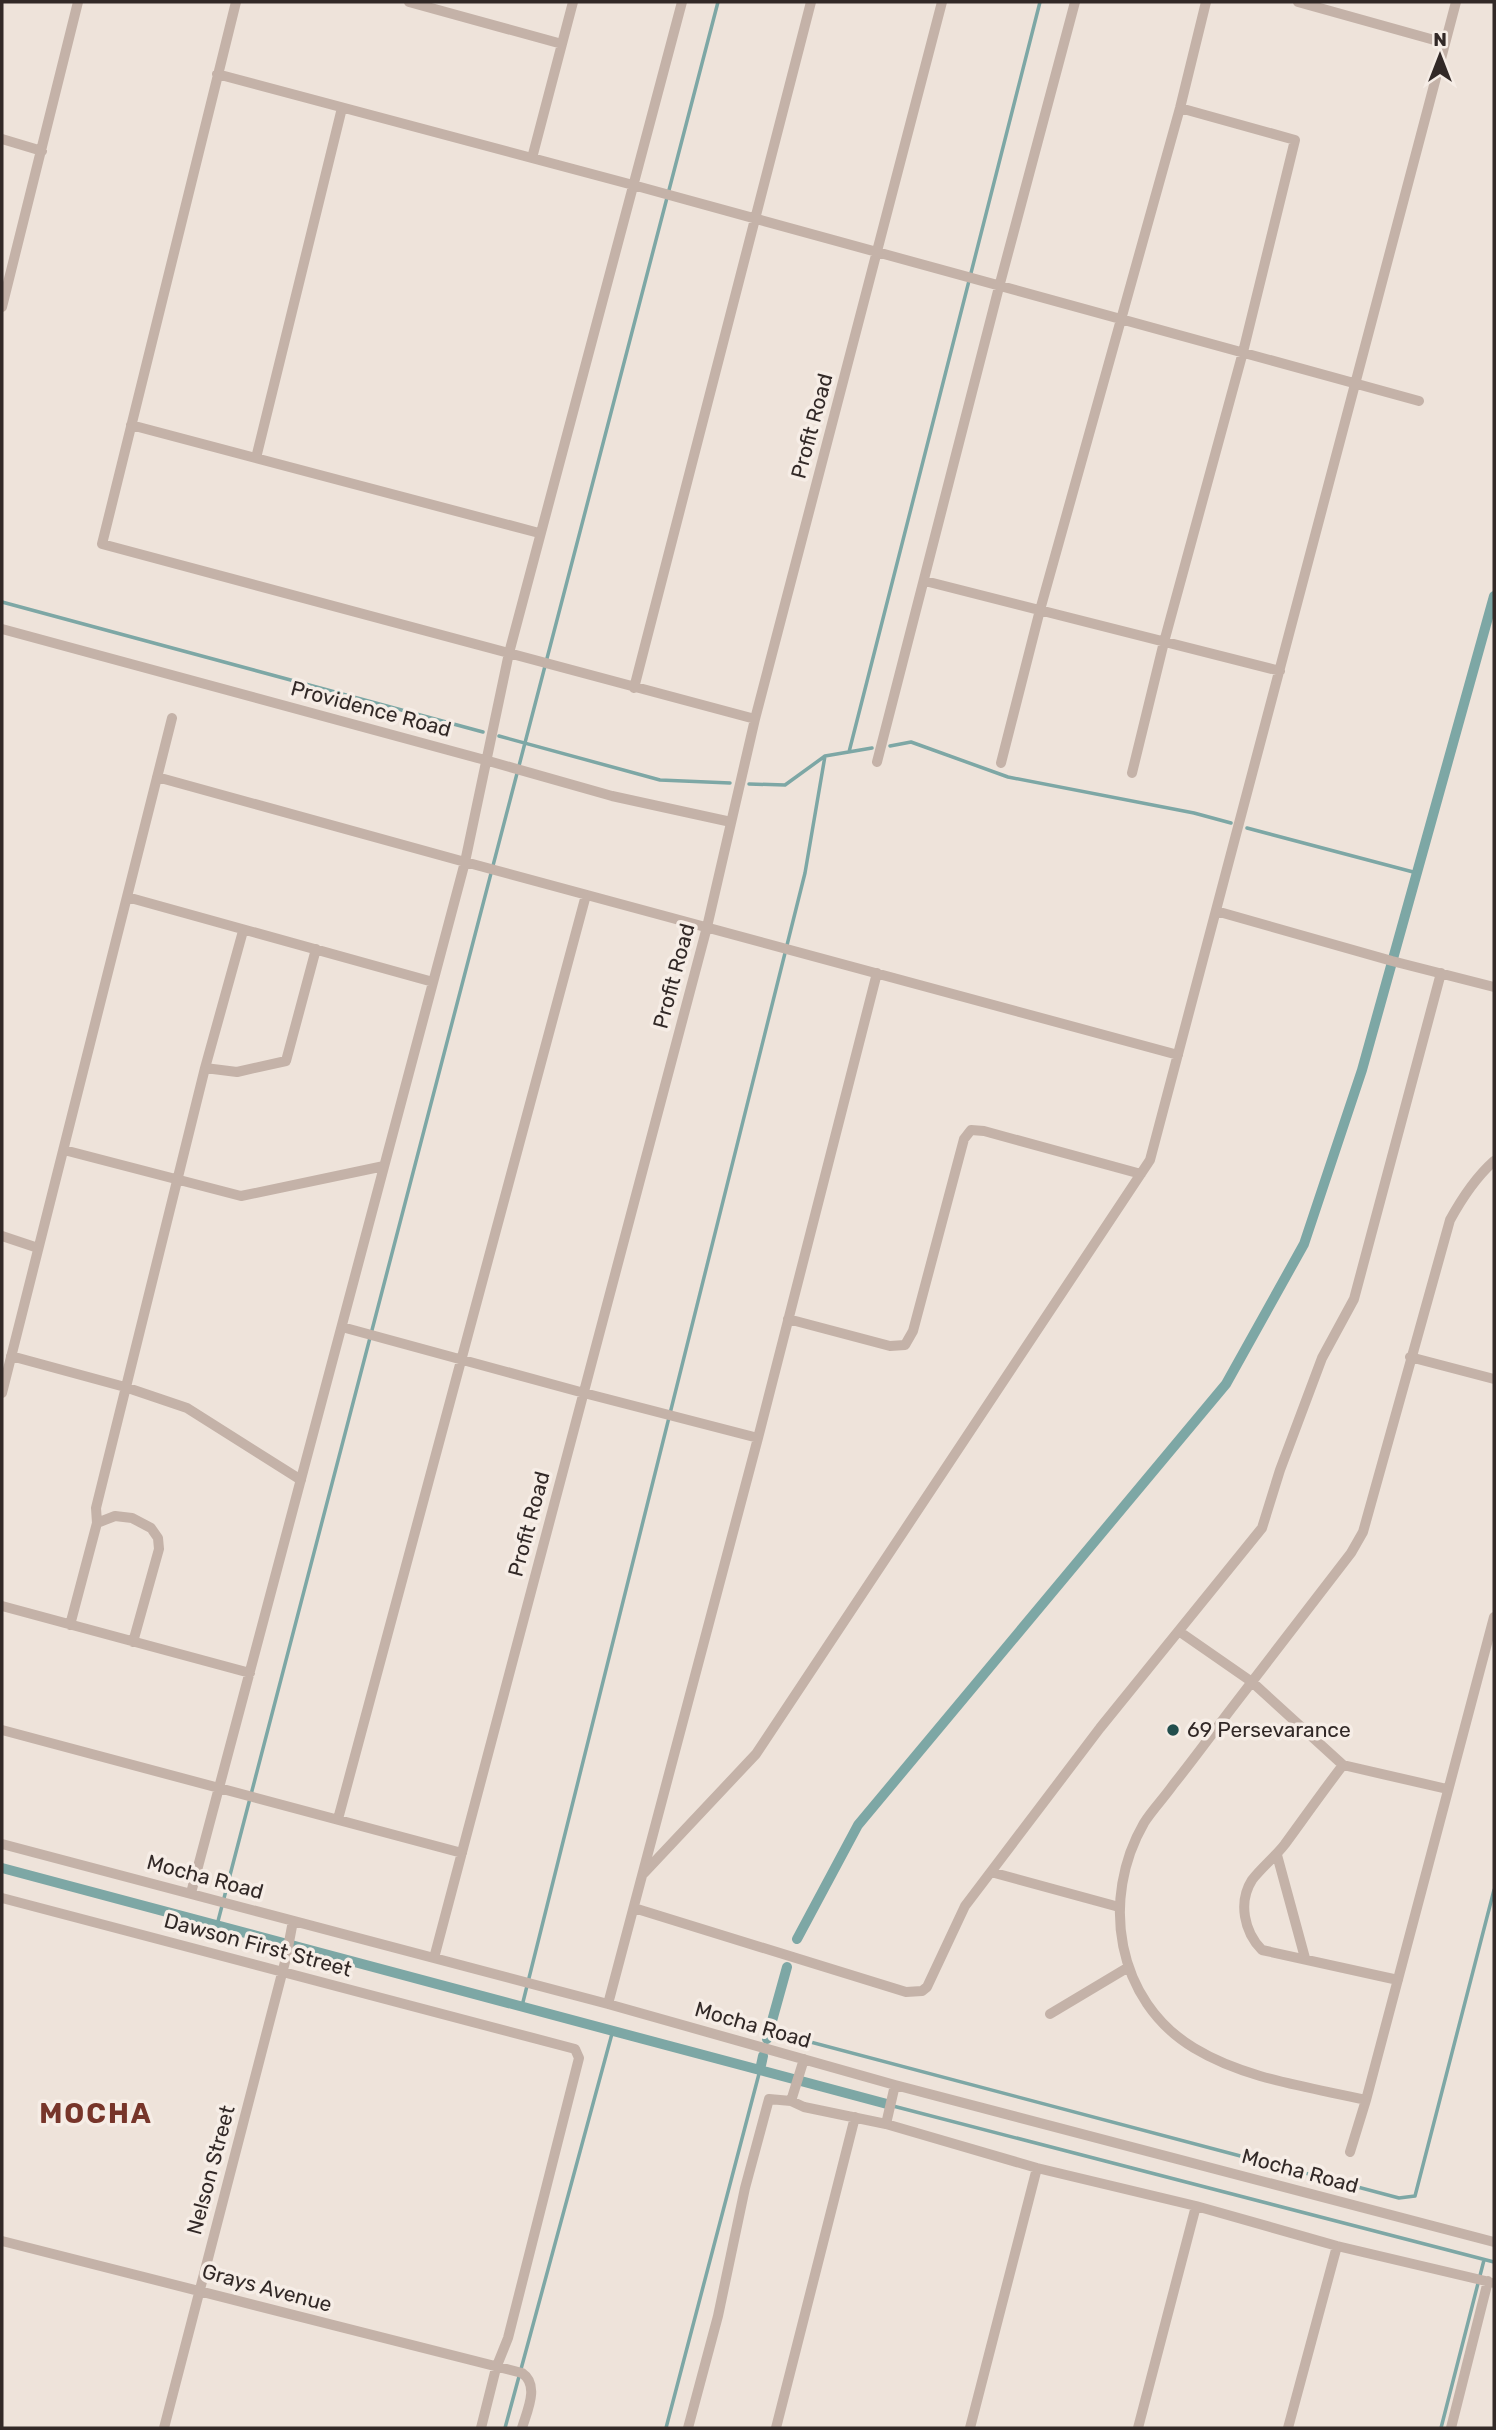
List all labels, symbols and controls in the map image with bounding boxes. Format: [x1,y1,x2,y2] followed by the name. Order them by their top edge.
[1405,21,1475,91] north arrow
[1433,28,1447,51] text: N
[785,371,838,481] street label: Profit Road
[288,675,454,742] street label: Providence Road
[647,921,700,1031] street label: Profit Road
[502,1469,555,1579] street label: Profit Road
[1187,1717,1351,1742] place label: 69 Persevarance
[1165,1722,1181,1738] marker: 69 Persevarance
[144,1849,266,1904] street label: Mocha Road
[162,1907,355,1982] street label: Dawson First Street
[692,1996,814,2053] street label: Mocha Road
[39,2097,153,2130] district label: MOCHA
[181,2102,240,2237] street label: Nelson Street
[1239,2143,1361,2198] street label: Mocha Road
[199,2258,335,2317] street label: Grays Avenue

